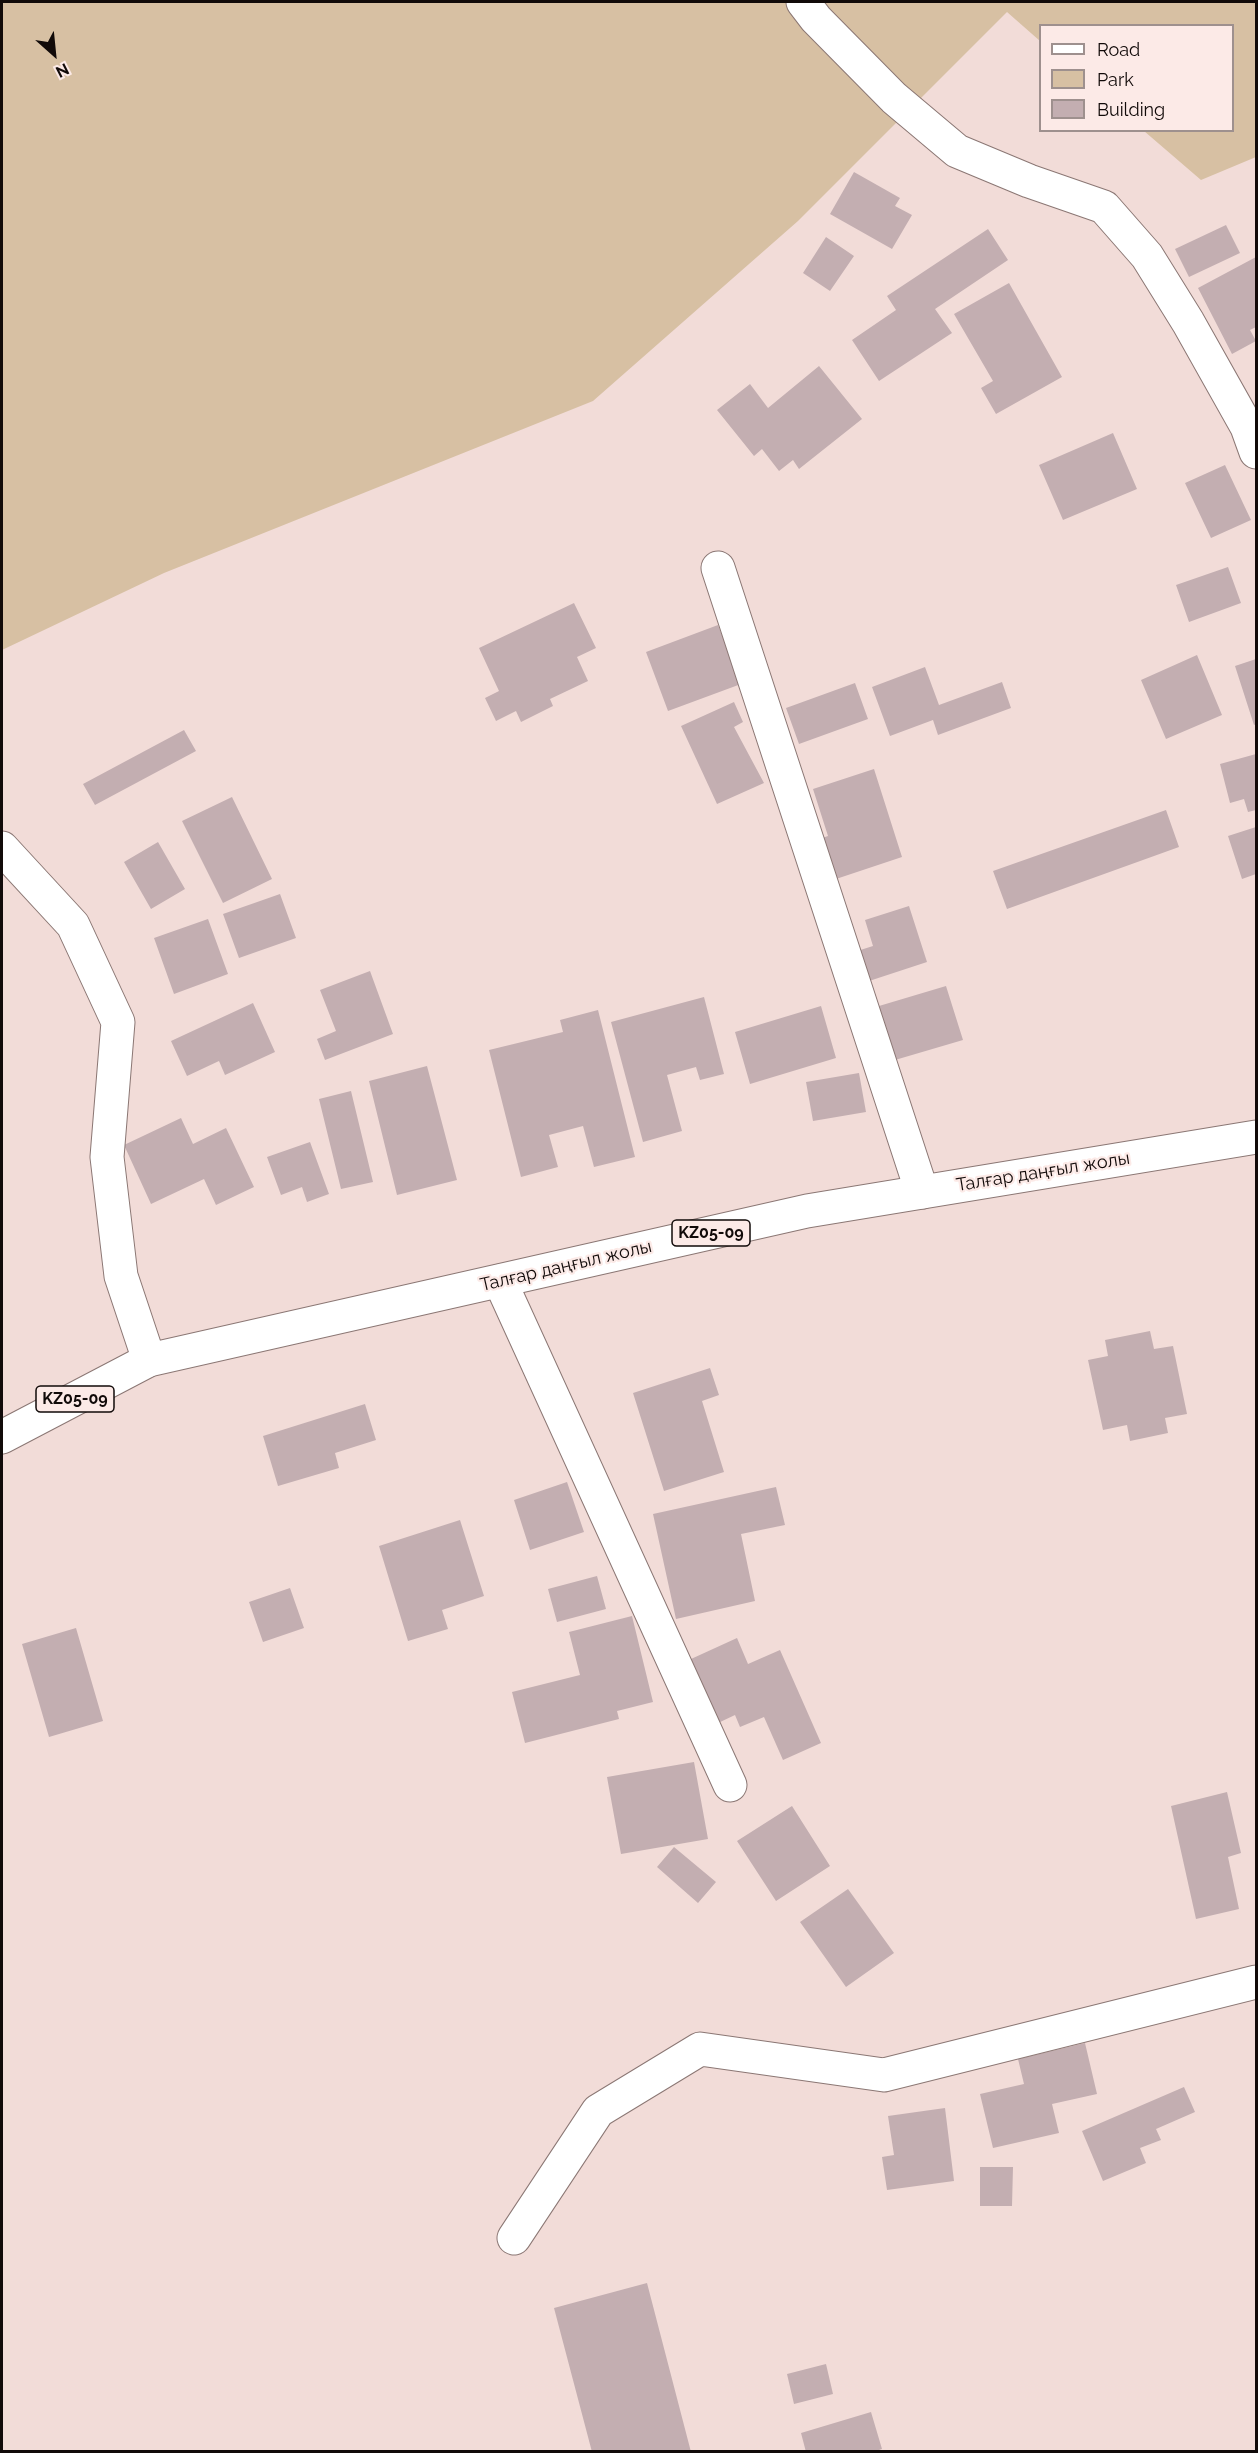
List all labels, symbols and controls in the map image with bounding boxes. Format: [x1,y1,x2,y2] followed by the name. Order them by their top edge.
[24,24,84,84] north arrow
[1039,24,1234,132] legend
[1097,39,1140,60] text: Road
[53,59,72,82] text: N
[1097,69,1134,90] text: Park
[1097,99,1165,120] text: Building
[955,1148,1131,1196] street label: Талғар даңғыл жолы
[672,1220,750,1246] road number: KZ05-09
[478,1236,654,1296] street label: Талғар даңғыл жолы
[36,1386,114,1412] road number: KZ05-09

